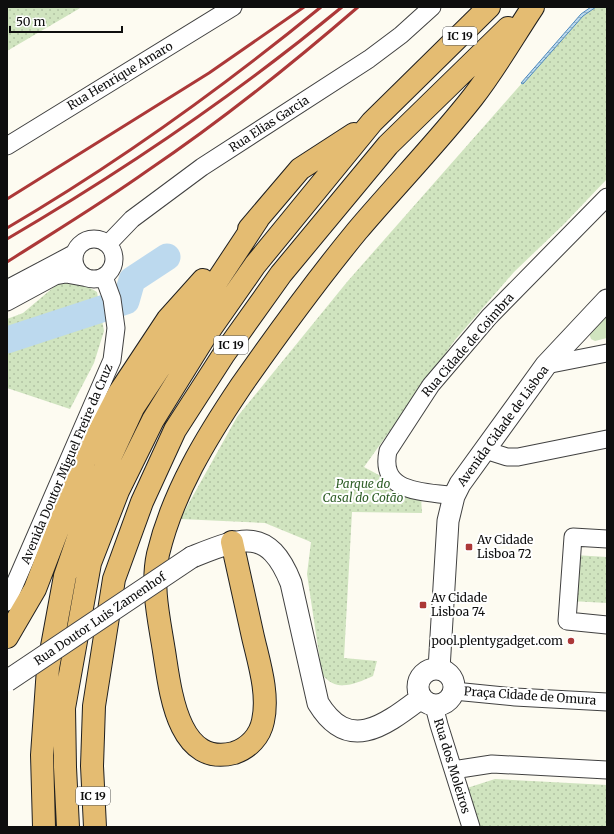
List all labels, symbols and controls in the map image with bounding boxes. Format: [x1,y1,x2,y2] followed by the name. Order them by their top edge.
[10,8,122,34] scale bar
[16,14,45,29] text: 50 m
[443,27,477,45] road number: IC 19
[64,38,175,113] street label: Rua Henrique Amaro
[226,92,312,155] street label: Rua Elias Garcia
[419,289,517,400] street label: Rua Cidade de Coimbra
[214,336,248,354] road number: IC 19
[17,361,116,567] street label: Avenida Doutor Miguel Freire da Cruz
[453,362,552,490] street label: Avenida Cidade de Lisboa
[323,476,404,505] park label: Parque do Casal do Cotão
[476,532,533,561] place label: Av Cidade Lisboa 72
[464,542,474,552] marker: Av Cidade Lisboa 72
[31,569,169,668] street label: Rua Doutor Luis Zamenhof
[430,590,487,619] place label: Av Cidade Lisboa 74
[418,600,428,610] marker: Av Cidade Lisboa 74
[431,633,563,648] place label: pool.plentygadget.com
[566,636,576,646] marker: pool.plentygadget.com
[463,683,597,708] street label: Praça Cidade de Omura
[431,717,474,815] street label: Rua dos Moleiros
[76,787,110,805] road number: IC 19

